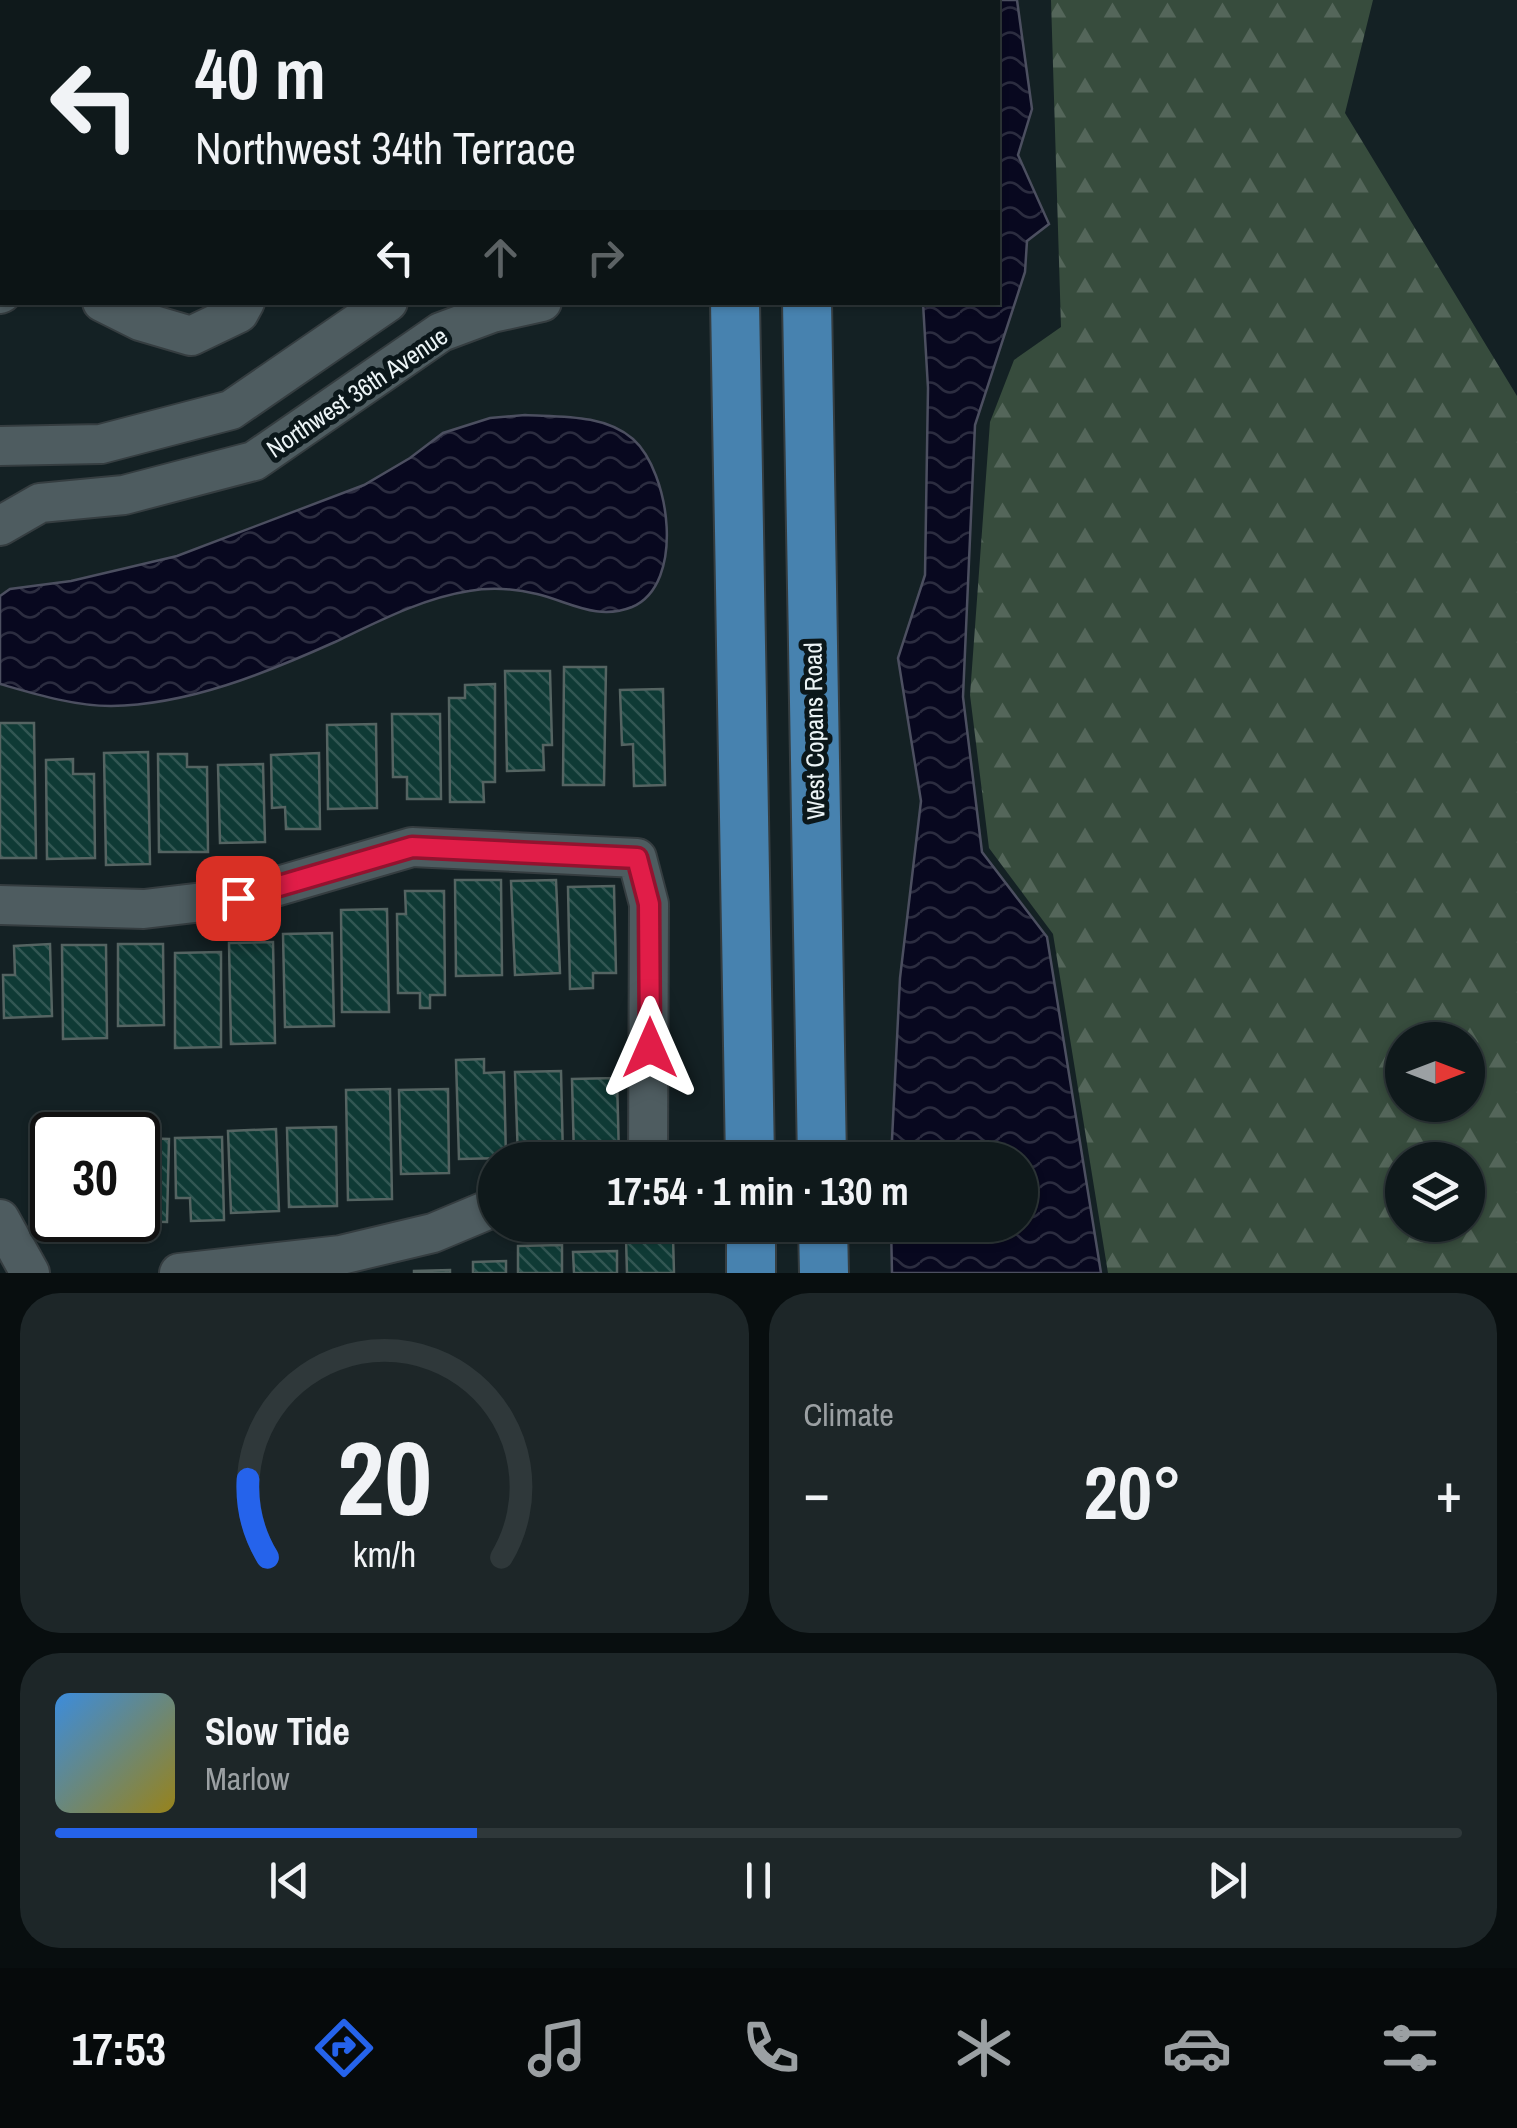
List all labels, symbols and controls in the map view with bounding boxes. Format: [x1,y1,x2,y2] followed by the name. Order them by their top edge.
[195,27,326,121] text: 40 m
[30,40,160,170] icon: left
[195,117,576,178] text: Northwest 34th Terrace
[368,230,423,285] icon: left
[473,230,528,285] icon: ahead
[578,230,633,285] icon: right
[260,319,454,465] street label: Northwest 36th Avenue
[795,642,833,820] street label: West Copans Road
[196,856,281,941] pin
[211,871,266,926] icon: arrive
[598,996,702,1100] position arrow
[1385,1022,1485,1122] north arrow
[1385,1022,1485,1242] map controls
[30,1112,160,1242] speed limit sign: 30
[1385,1142,1485,1242] button: layers
[607,1166,909,1217] text: 17:54 · 1 min · 130 m
[804,1393,894,1436] text: Climate
[337,1407,432,1547] text: 20
[1084,1441,1182,1542] text: 20°
[804,1455,830,1529] text: −
[1436,1455,1462,1529] text: +
[352,1530,416,1578] text: km/h
[205,1706,350,1757] text: Slow Tide
[205,1757,290,1800] text: Marlow
[262,1853,317,1908] icon: previous
[731,1853,786,1908] icon: pause
[1200,1853,1255,1908] icon: next
[309,2013,379,2083] icon: directions
[522,2013,592,2083] icon: music
[736,2013,806,2083] icon: phone
[949,2013,1019,2083] icon: climate
[1162,2013,1232,2083] icon: car
[1375,2013,1445,2083] icon: filters
[72,2018,166,2079] text: 17:53

